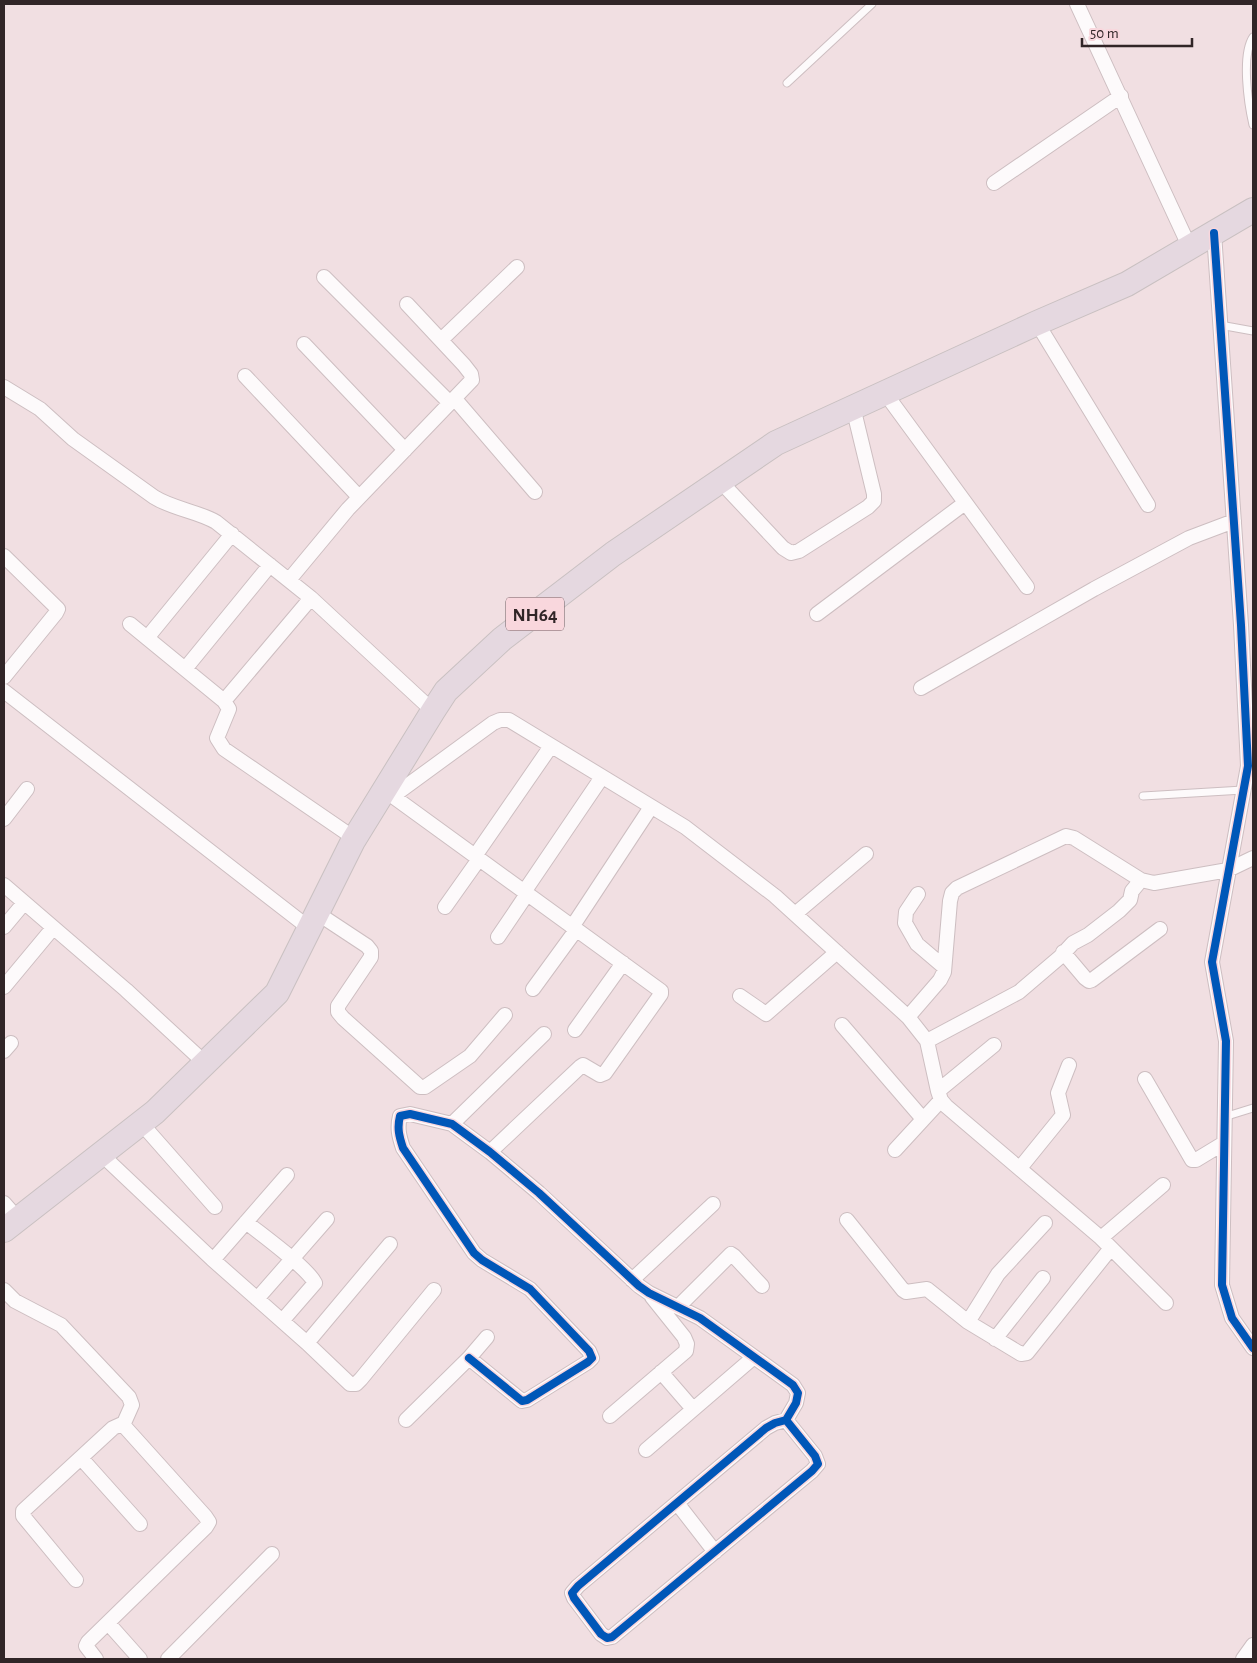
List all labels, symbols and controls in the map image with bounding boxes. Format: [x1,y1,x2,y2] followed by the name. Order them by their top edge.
[1082,15,1192,47] scale bar
[1090,26,1119,41] text: 50 m
[506,598,564,630] road number: NH64

